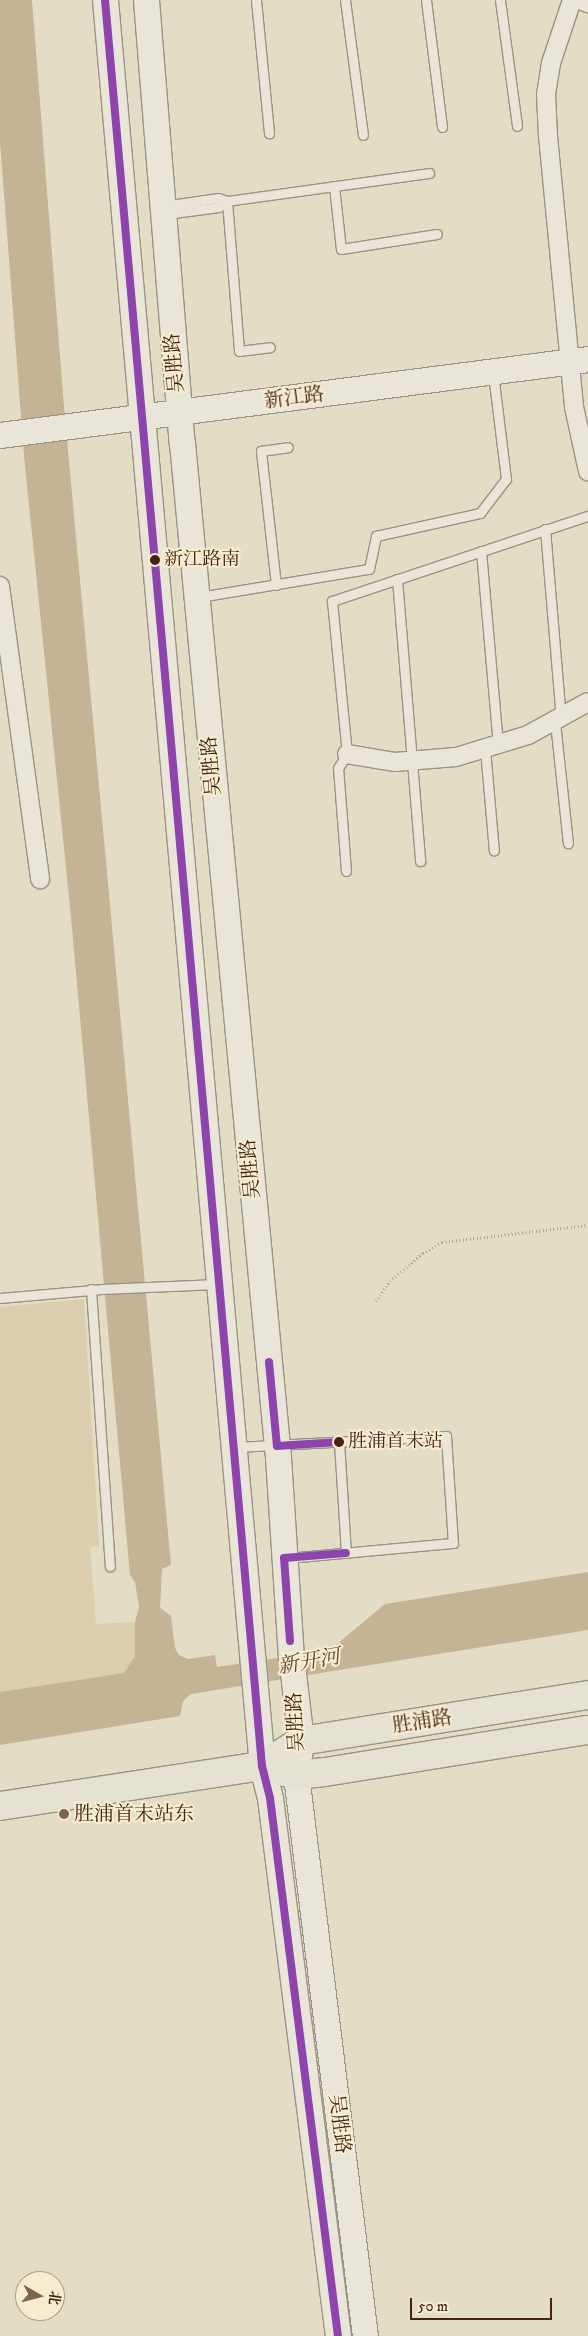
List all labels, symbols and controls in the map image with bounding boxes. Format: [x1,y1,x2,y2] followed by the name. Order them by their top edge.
[160,332,190,394] street label: 吴胜路
[263,382,325,414] street label: 新江路
[164,549,240,571] place label: 新江路南
[150,555,160,565] marker: 新江路南
[197,735,227,797] street label: 吴胜路
[236,1138,266,1200] street label: 吴胜路
[348,1431,443,1453] place label: 胜浦首末站
[334,1437,344,1447] marker: 胜浦首末站
[276,1644,342,1680] water label: 新开河
[282,1691,310,1753] street label: 吴胜路
[390,1705,454,1739] street label: 胜浦路
[74,1802,194,1826] place label: 胜浦首末站东
[58,1808,70,1820] marker: 胜浦首末站东
[323,2093,355,2155] street label: 吴胜路
[15,2271,65,2321] north arrow
[413,2288,556,2320] scale bar
[44,2290,64,2306] text: 北
[418,2297,448,2316] text: 50 m

